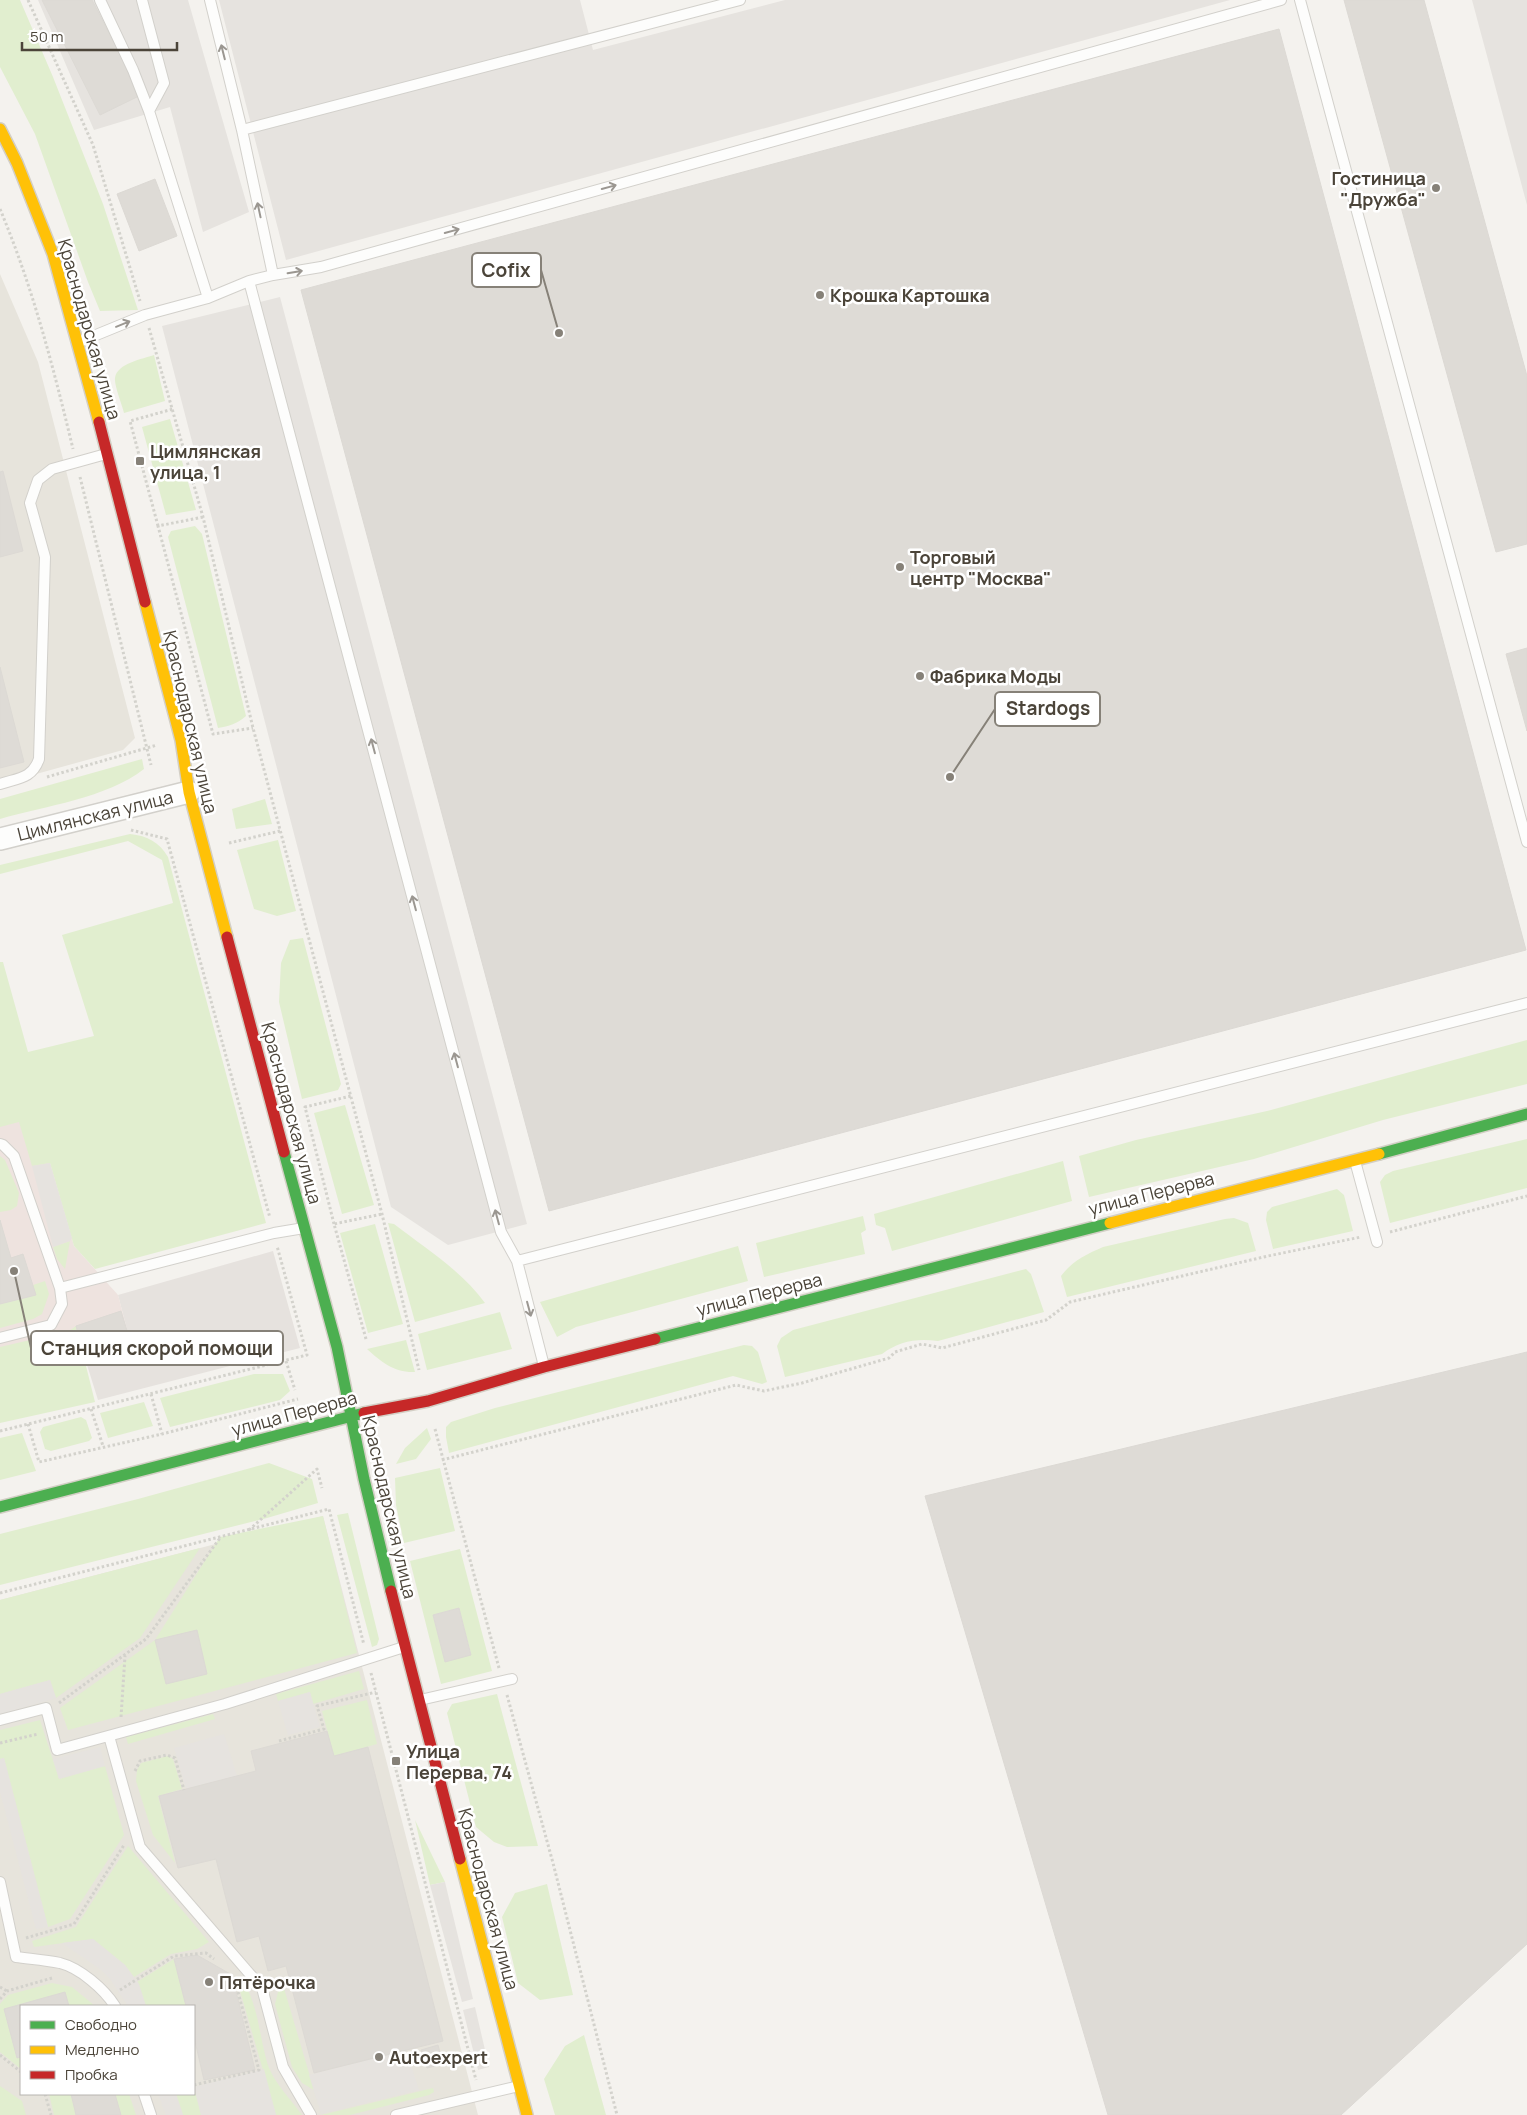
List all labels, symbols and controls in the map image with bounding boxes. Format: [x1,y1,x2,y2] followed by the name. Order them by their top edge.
[22,20,178,52] scale bar
[30,26,64,47] text: 50 m
[218,44,227,60] one-way arrow
[1331,166,1426,211] place label: Гостиница "Дружба"
[600,182,616,191] one-way arrow
[1430,182,1442,194] marker: Гостиница "Дружба"
[254,203,264,219] one-way arrow
[444,225,460,235] one-way arrow
[53,236,127,422] street label: Краснодарская улица
[472,253,541,287] callout: Cofix
[481,257,531,283] text: Cofix
[287,266,303,276] one-way arrow
[830,283,990,307] place label: Крошка Картошка
[814,289,826,301] marker: Крошка Картошка
[115,319,130,328] one-way arrow
[150,439,261,484] place label: Цимлянская улица, 1
[134,455,146,467] marker: Цимлянская улица, 1
[910,545,1051,590] place label: Торговый центр "Москва"
[894,561,906,573] marker: Торговый центр "Москва"
[158,628,224,816] street label: Краснодарская улица
[930,664,1061,688] place label: Фабрика Моды
[914,670,926,682] marker: Фабрика Моды
[995,692,1100,726] callout: Stardogs
[1006,695,1090,721] text: Stardogs
[367,738,377,754] one-way arrow
[15,784,175,846] street label: Цимлянская улица
[409,895,418,911] one-way arrow
[256,1019,328,1207] street label: Краснодарская улица
[451,1053,460,1069] one-way arrow
[1086,1166,1216,1220] street label: улица Перерва
[492,1210,502,1226] one-way arrow
[694,1267,824,1321] street label: улица Перерва
[525,1300,534,1316] one-way arrow
[31,1331,283,1365] callout: Станция скорой помощи
[41,1335,273,1361] text: Станция скорой помощи
[229,1385,359,1441] street label: улица Перерва
[357,1413,423,1601] street label: Краснодарская улица
[406,1739,512,1784] place label: Улица Перерва, 74
[390,1755,402,1767] marker: Улица Перерва, 74
[453,1805,525,1993] street label: Краснодарская улица
[219,1970,316,1994] place label: Пятёрочка
[203,1976,215,1988] marker: Пятёрочка
[20,2005,195,2095] legend
[65,2014,137,2035] text: Свободно
[65,2039,139,2060] text: Медленно
[389,2045,488,2069] place label: Autoexpert
[373,2051,385,2063] marker: Autoexpert
[65,2064,118,2085] text: Пробка

